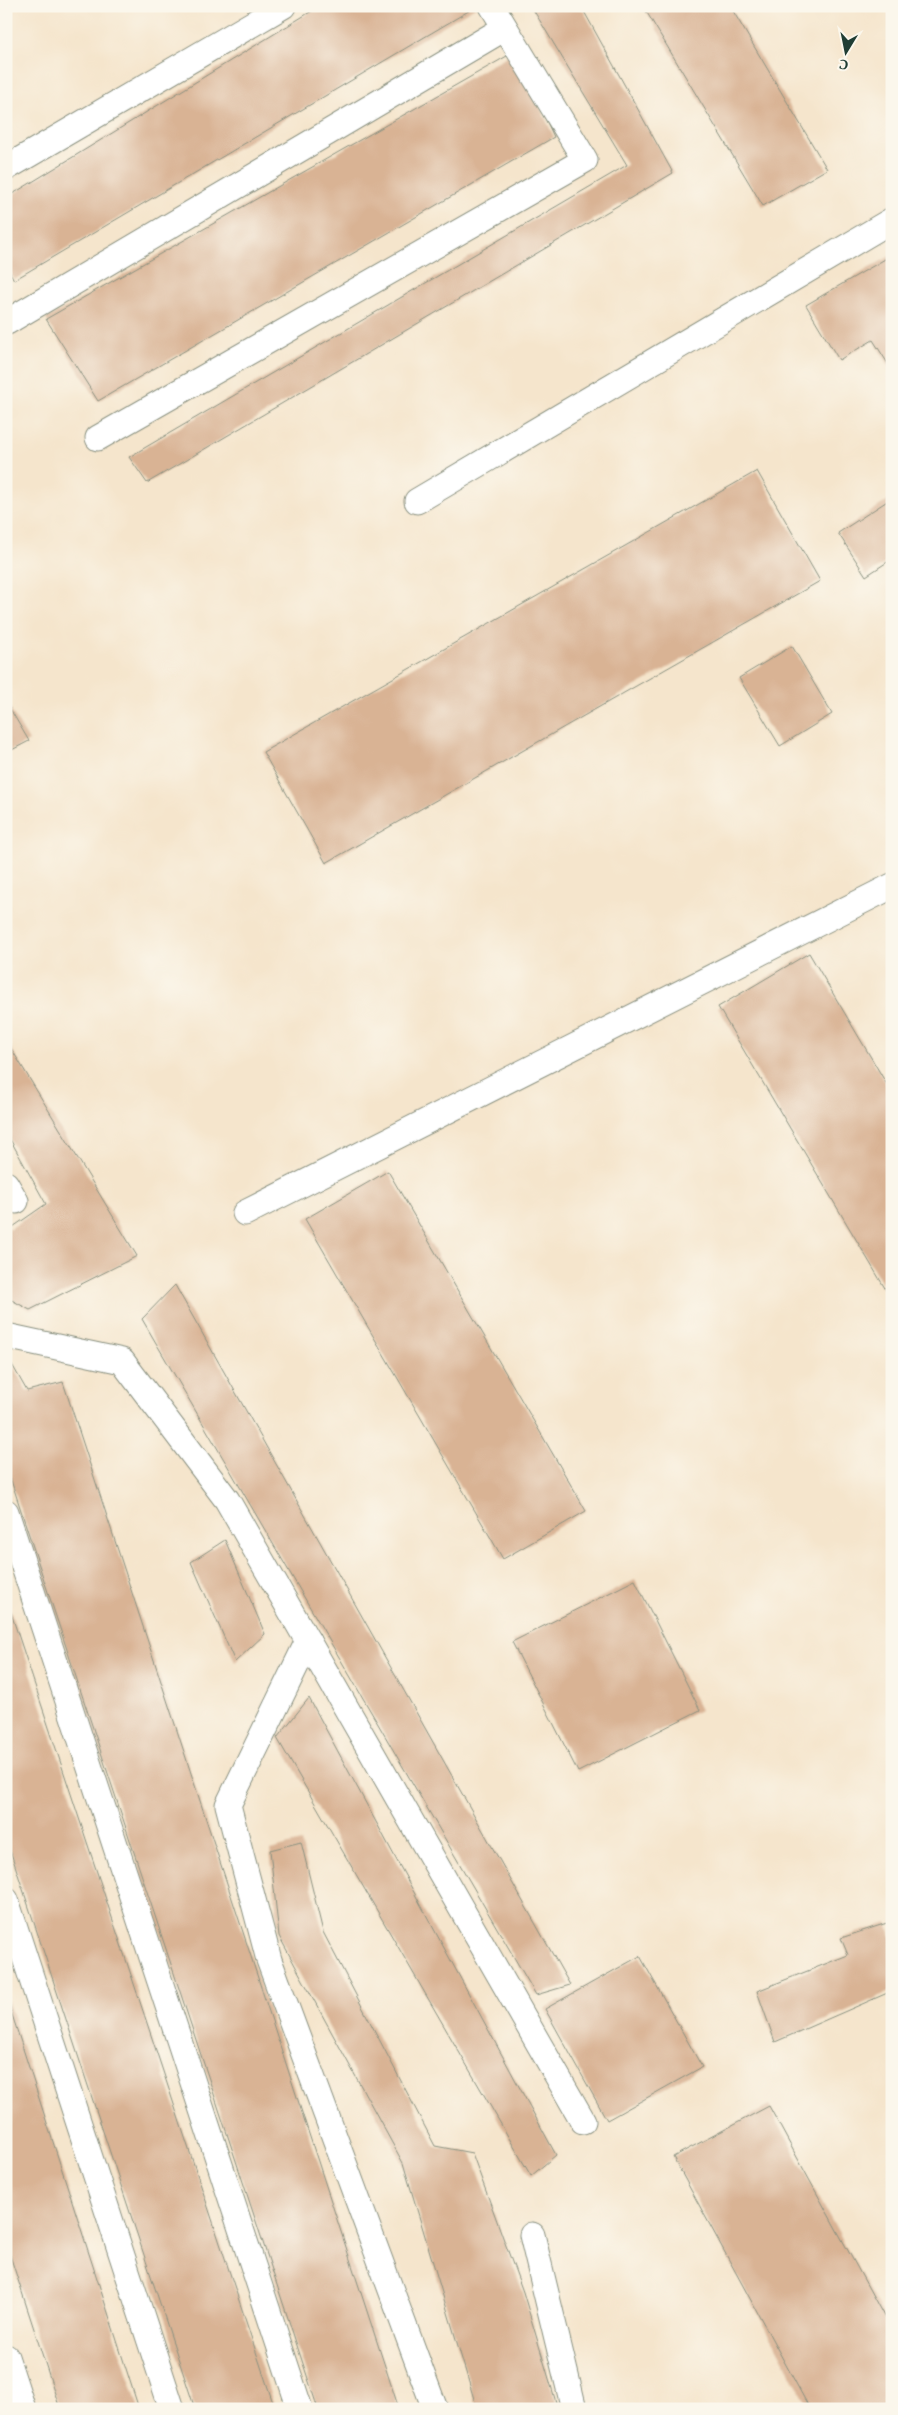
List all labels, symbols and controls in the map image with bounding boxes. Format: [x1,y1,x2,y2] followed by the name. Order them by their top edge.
[820,28,870,78] north arrow
[838,53,850,73] text: С

